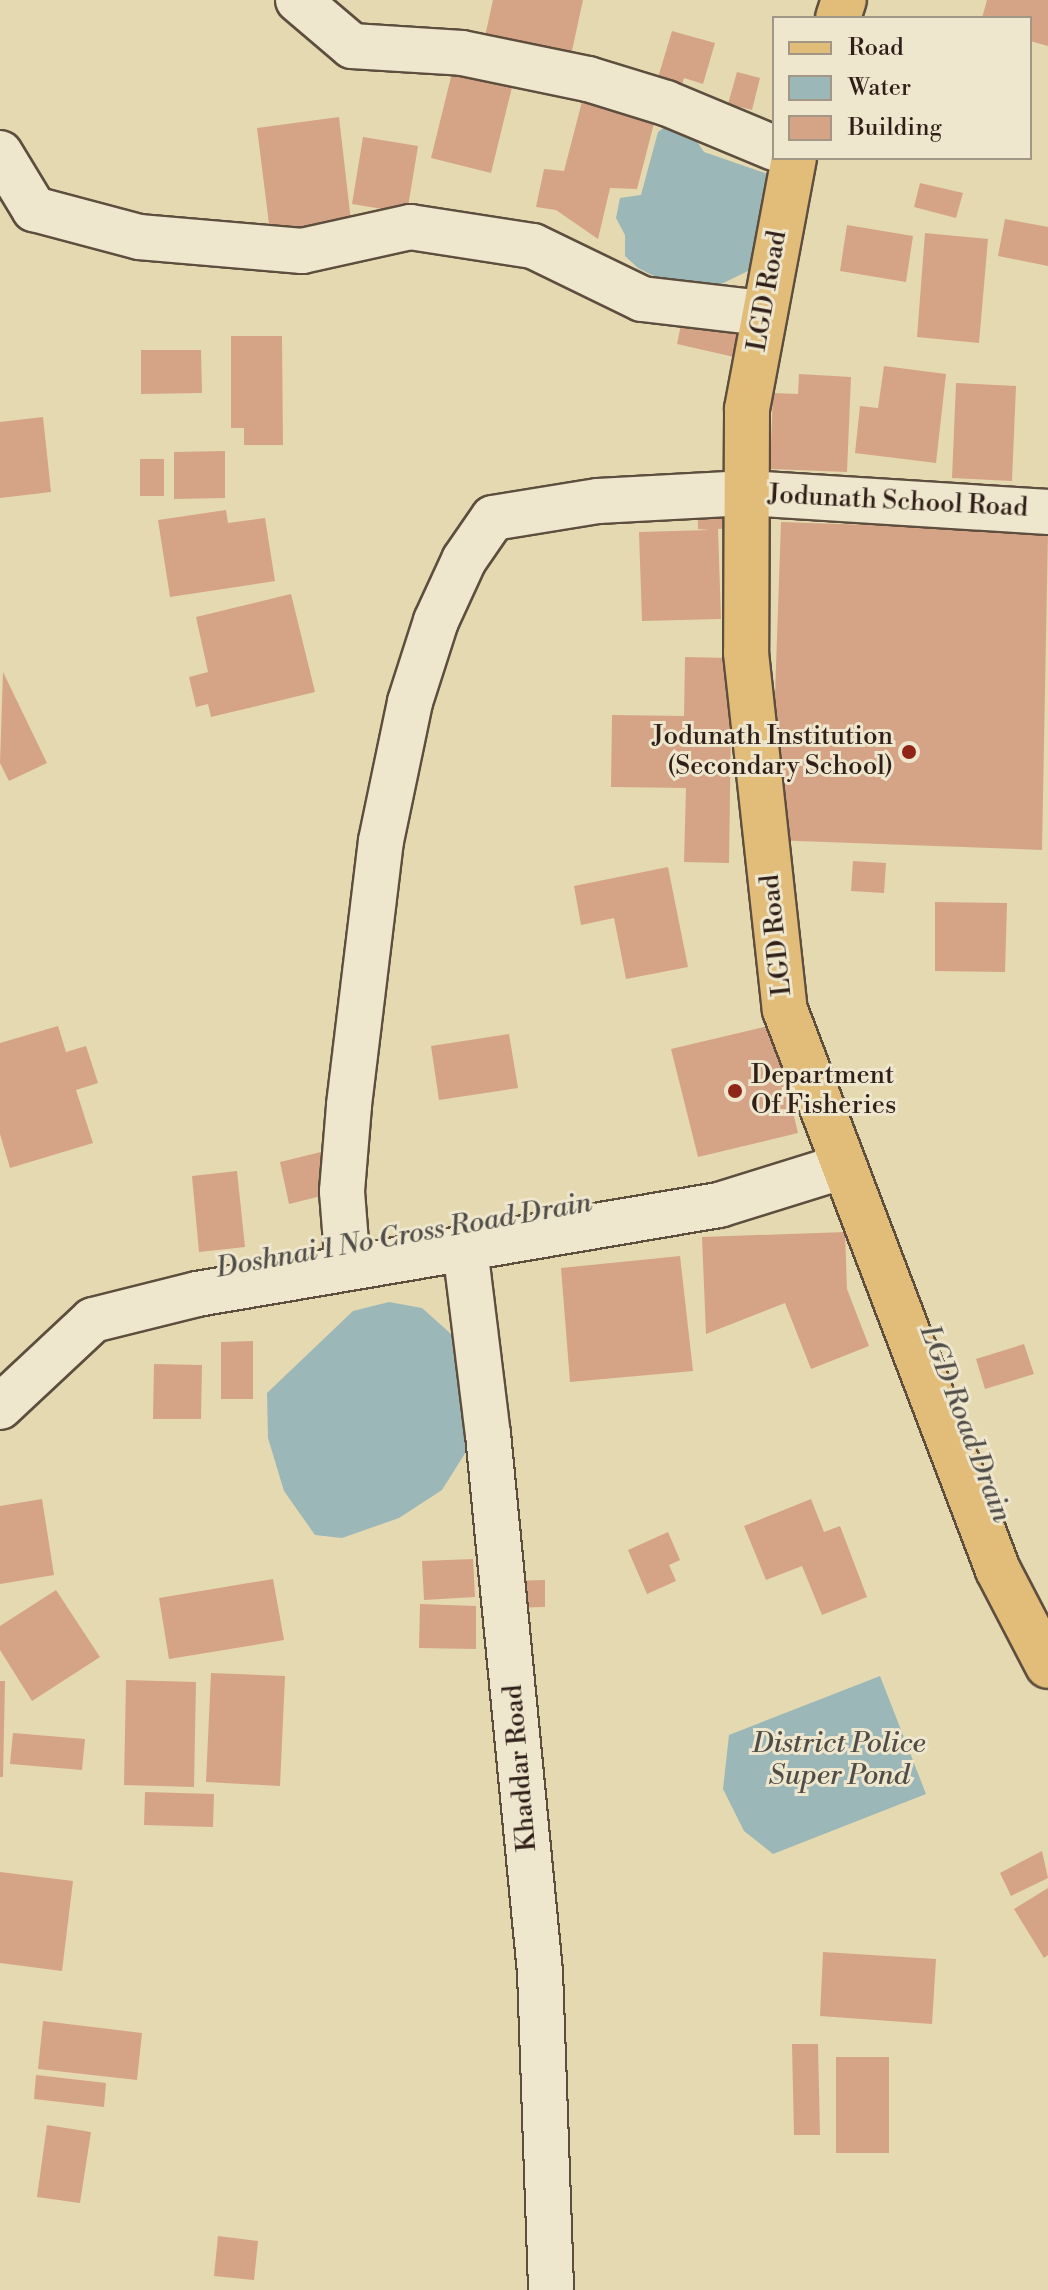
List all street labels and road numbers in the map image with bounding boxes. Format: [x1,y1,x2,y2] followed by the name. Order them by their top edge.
[742,228,794,354] street label: LGD Road
[767,480,1029,524] street label: Jodunath School Road
[755,873,799,997] street label: LGD Road
[498,1683,544,1853] street label: Khaddar Road

